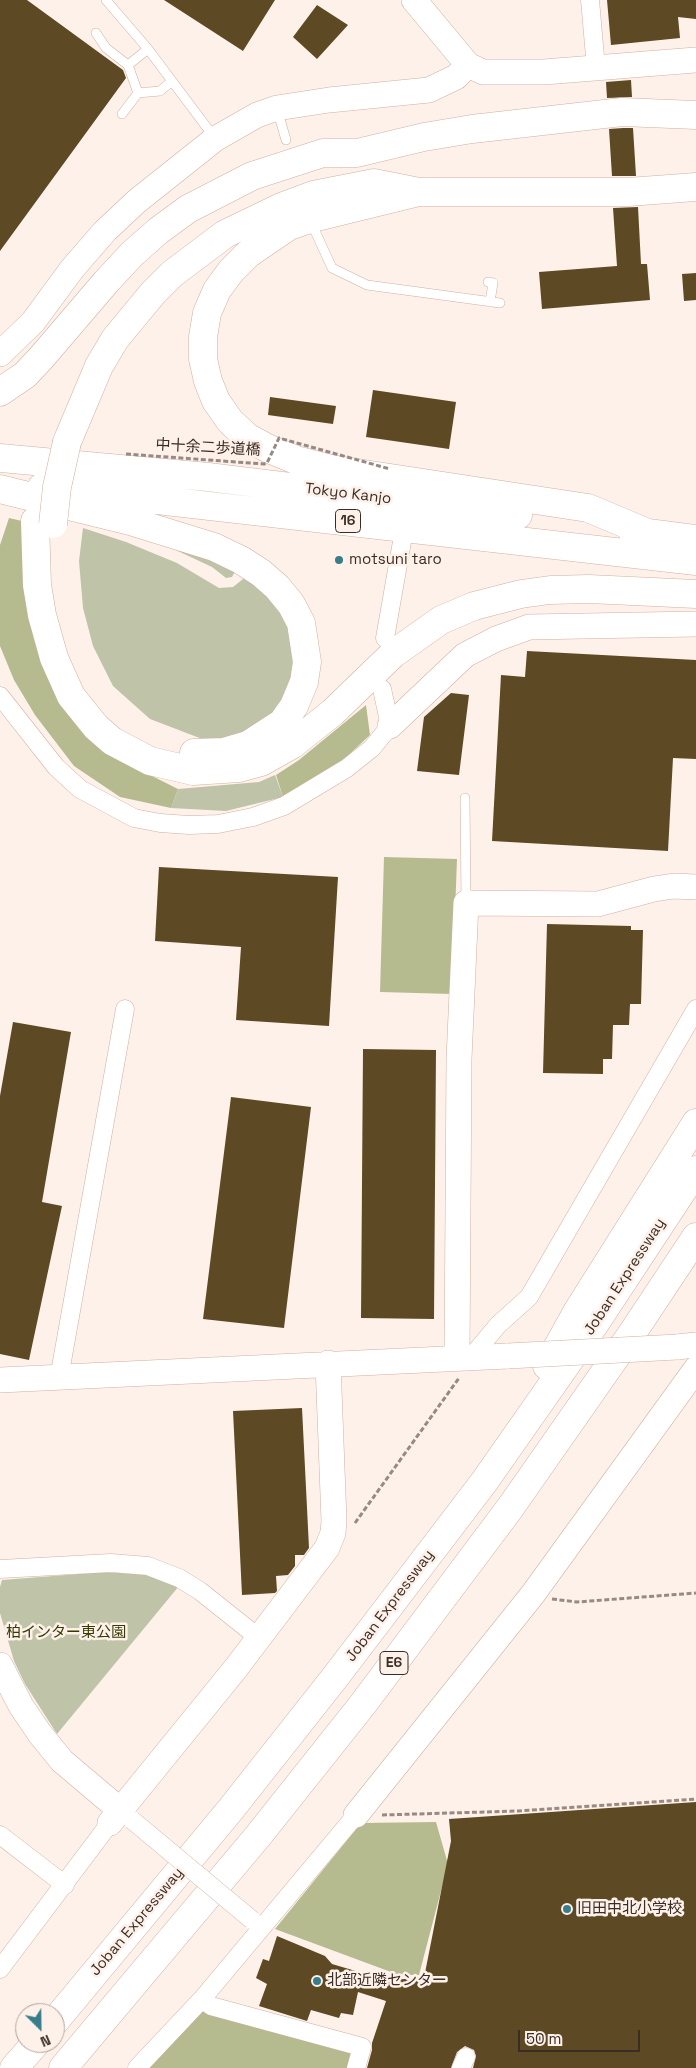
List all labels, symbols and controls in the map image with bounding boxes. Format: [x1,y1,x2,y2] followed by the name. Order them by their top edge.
[155,436,261,460] street label: 中十余二歩道橋
[304,480,392,508] street label: Tokyo Kanjo
[336,510,360,532] road number: 16
[349,551,442,569] place label: motsuni taro
[333,554,345,566] marker: motsuni taro
[581,1215,669,1339] street label: Joban Expressway
[342,1546,438,1666] street label: Joban Expressway
[6,1624,126,1642] park label: 柏インター東公園
[380,1652,408,1675] road number: E6
[87,1864,187,1980] street label: Joban Expressway
[577,1900,682,1918] place label: 旧田中北小学校
[561,1903,573,1915] marker: 旧田中北小学校
[327,1972,447,1990] place label: 北部近隣センター
[311,1975,323,1987] marker: 北部近隣センター
[15,2003,65,2053] north arrow
[521,2020,644,2052] scale bar
[526,2029,561,2048] text: 50 m
[38,2031,53,2051] text: N

